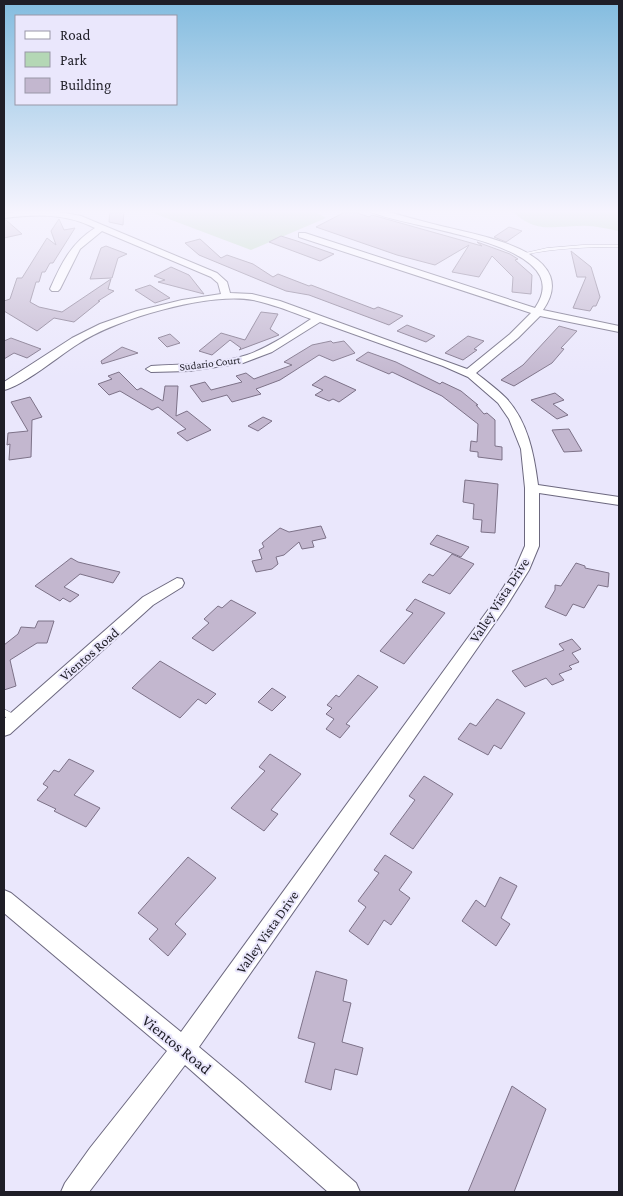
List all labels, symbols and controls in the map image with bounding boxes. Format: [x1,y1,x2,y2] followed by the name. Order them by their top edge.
[15,15,178,105] legend
[60,27,91,43] text: Road
[60,52,87,68] text: Park
[60,77,111,94] text: Building
[179,353,242,373] street label: Sudario Court
[466,555,532,645] street label: Valley Vista Drive
[56,624,122,684] street label: Vientos Road
[232,887,302,977] street label: Valley Vista Drive
[139,1011,215,1078] street label: Vientos Road

